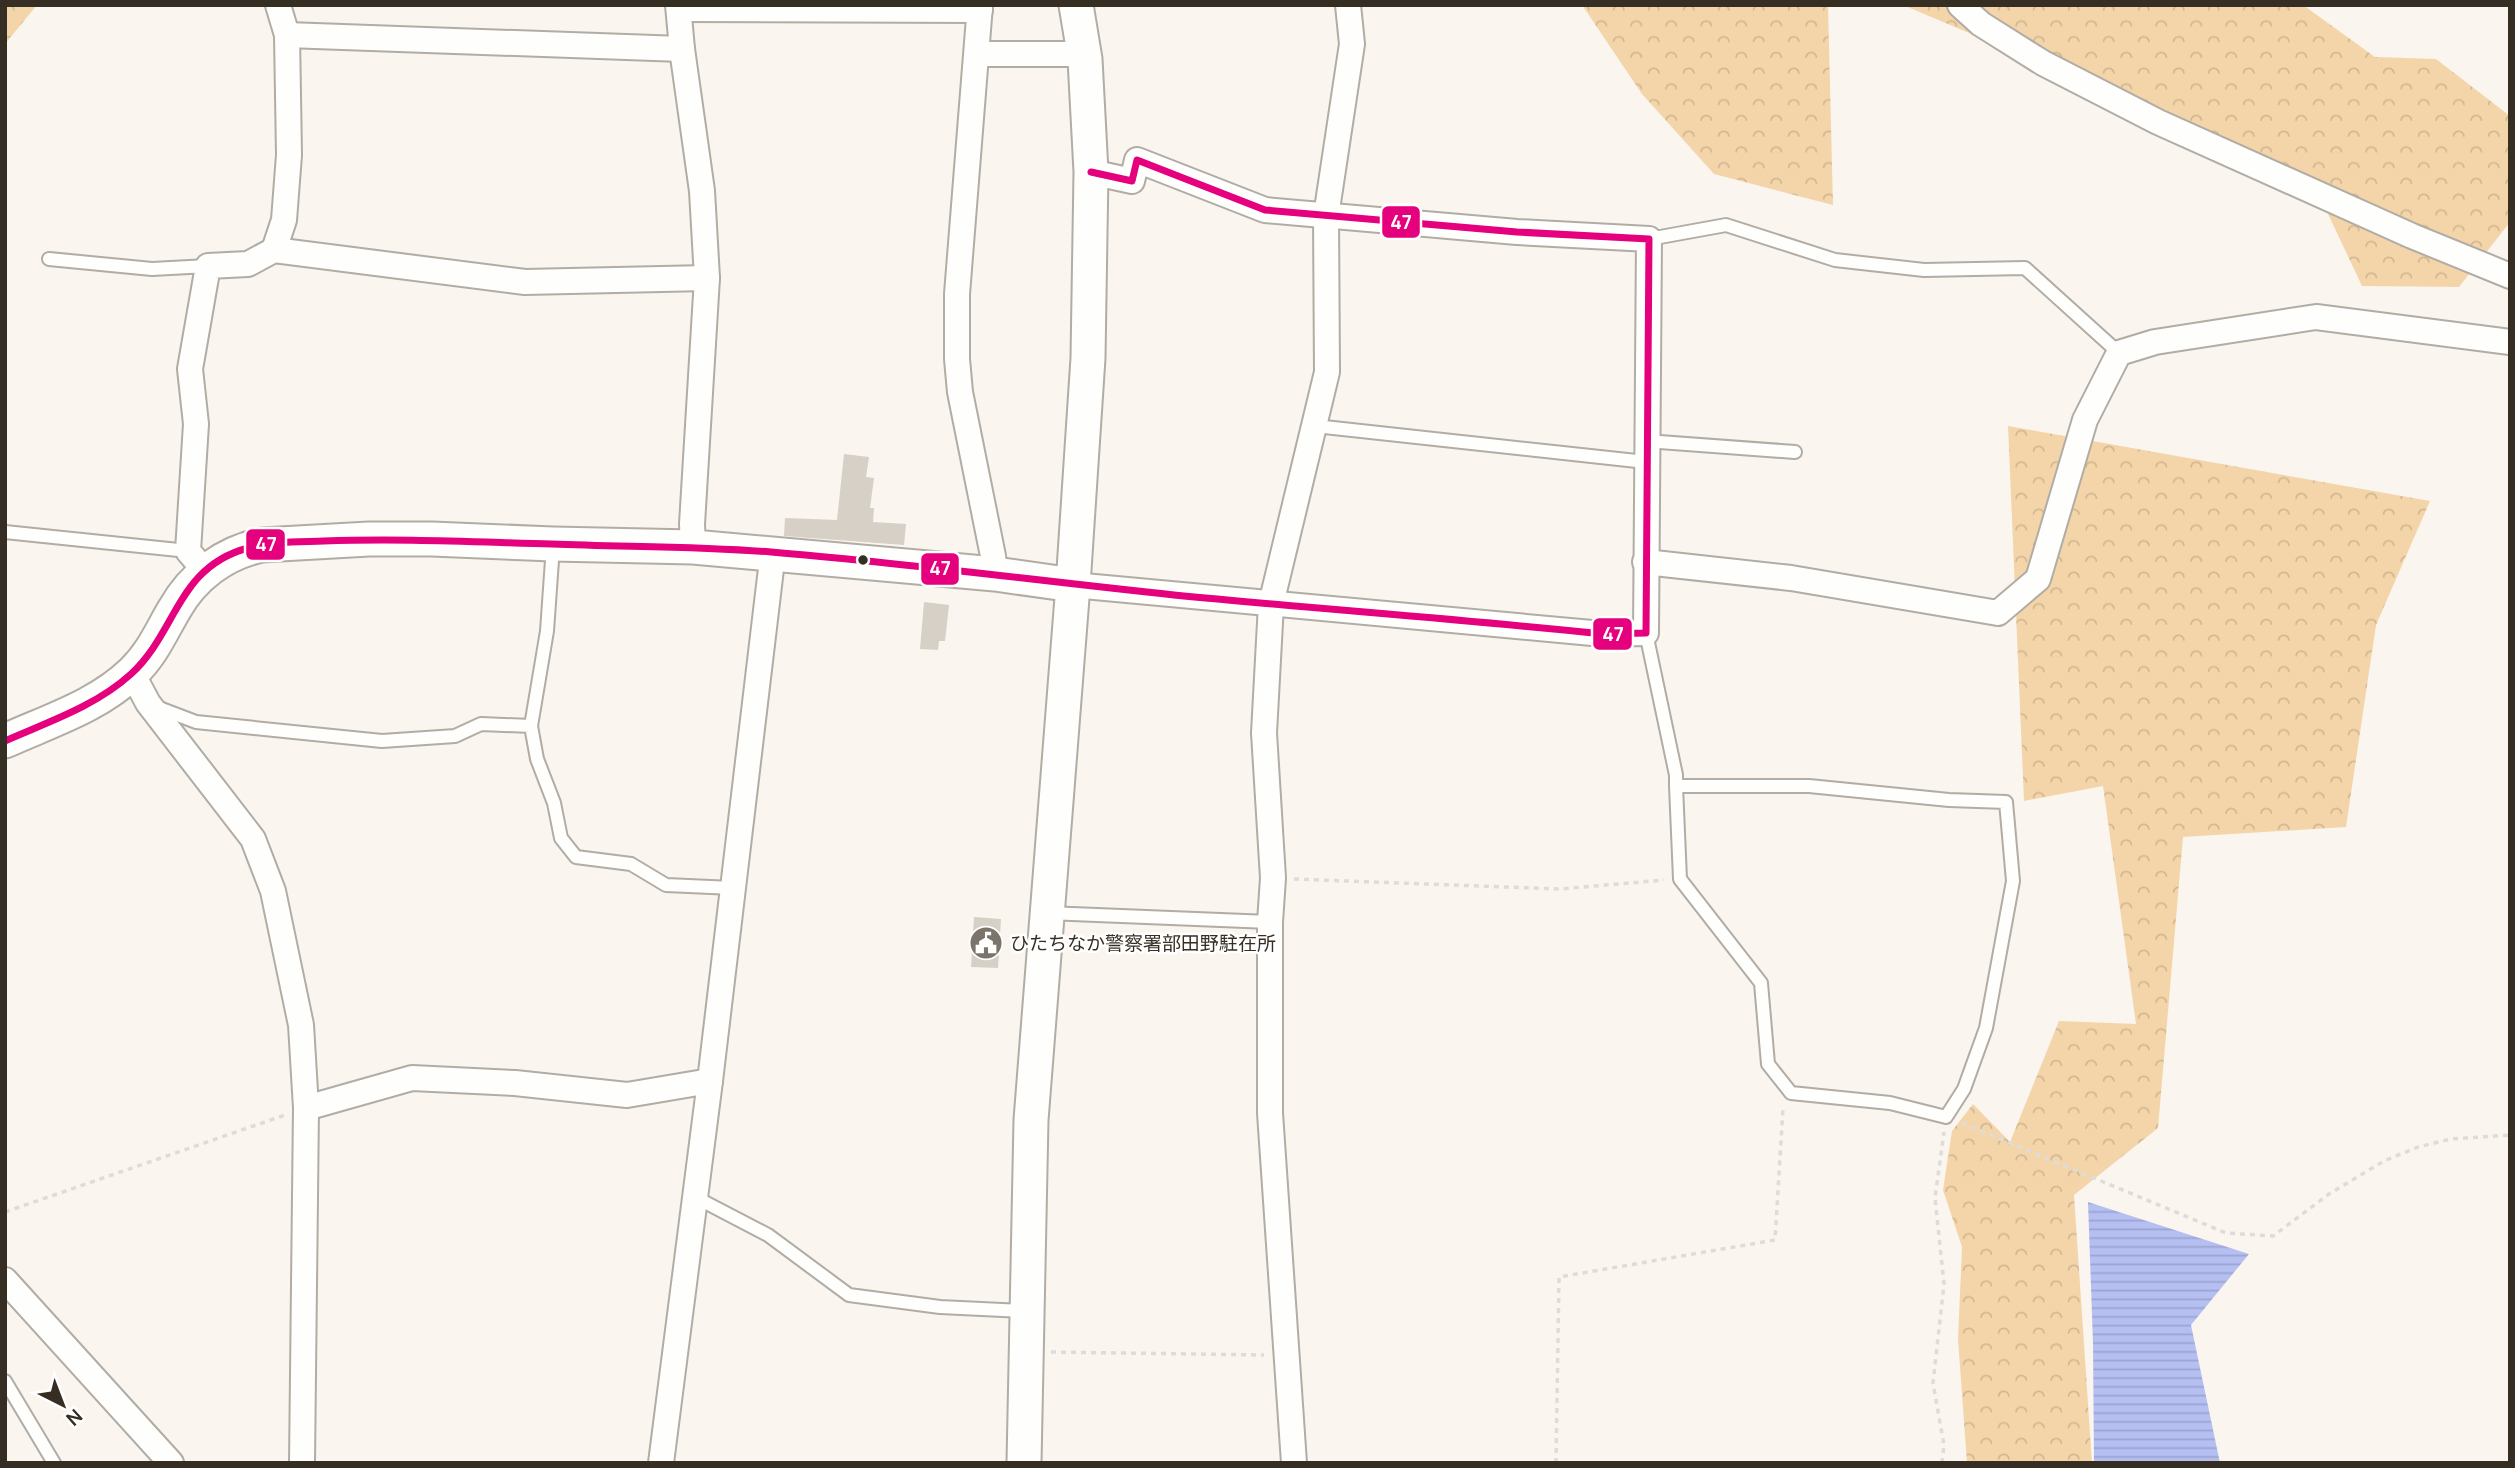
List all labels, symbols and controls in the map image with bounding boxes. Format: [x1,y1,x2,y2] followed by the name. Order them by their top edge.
[1381,205,1421,239] line badge: 47
[1390,209,1412,235] text: 47
[245,528,286,561] line badge: 47
[255,531,277,557] text: 47
[920,552,960,586] line badge: 47
[856,553,870,567] unlabelled marker
[929,555,951,581] text: 47
[1592,617,1633,651] line badge: 47
[1602,621,1624,647] text: 47
[967,924,1005,962] public building icon: ひたちなか警察署部田野駐在所
[1010,930,1276,956] place label: ひたちなか警察署部田野駐在所
[28,1370,98,1440] north arrow
[61,1403,88,1432] text: N

